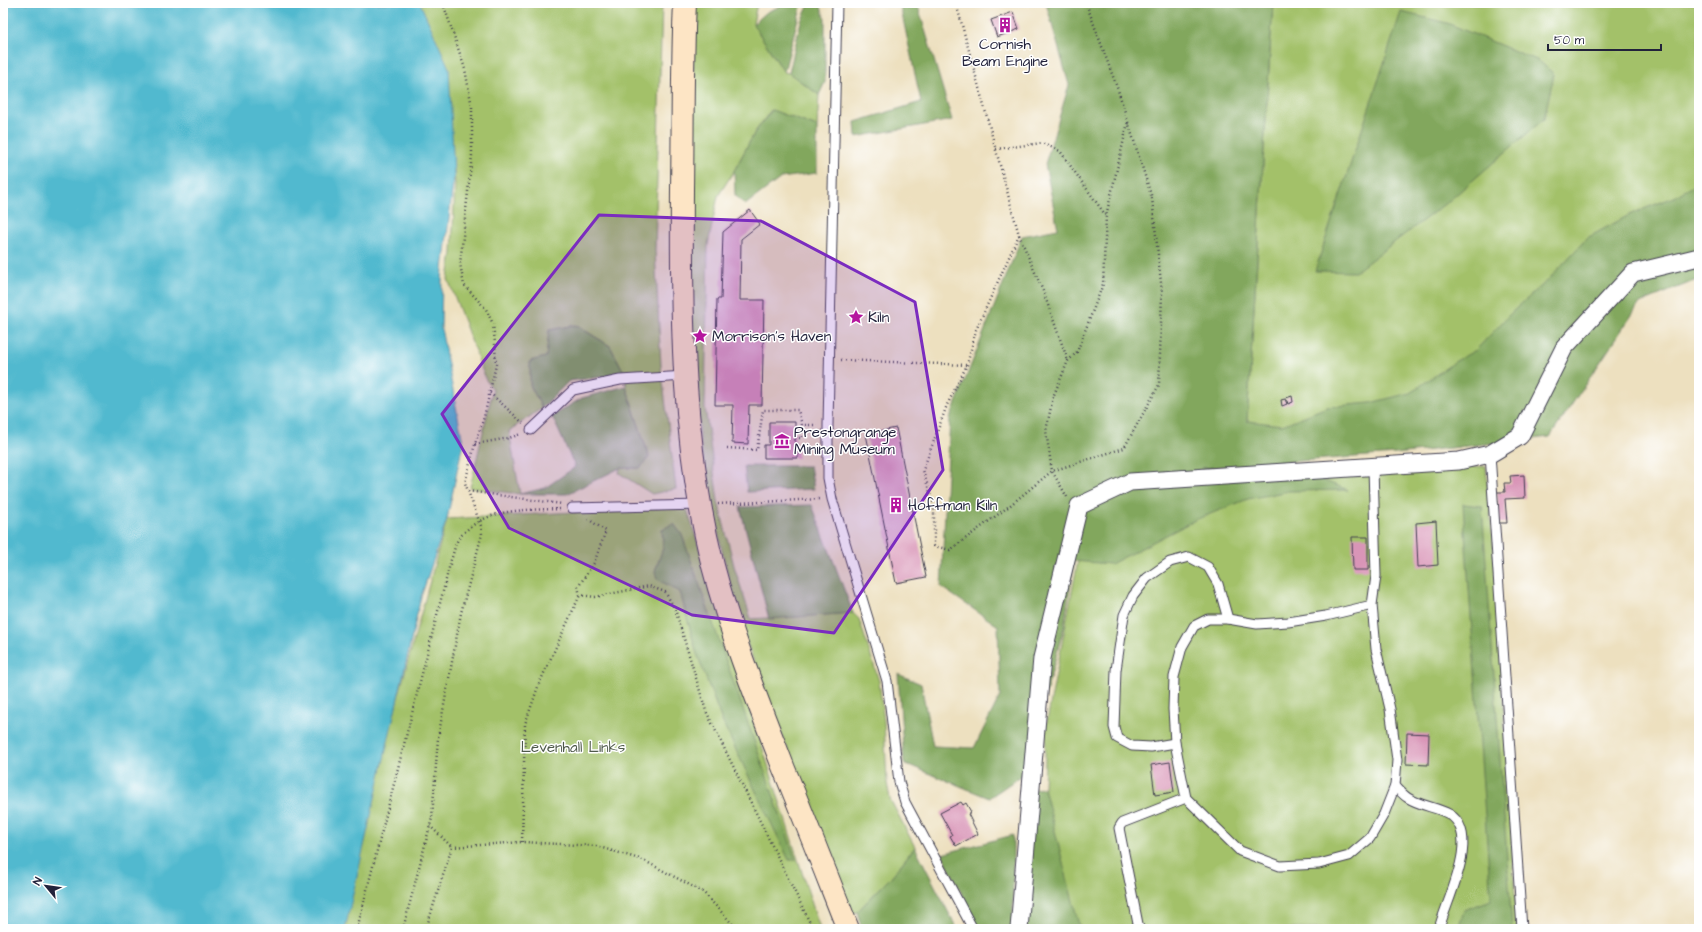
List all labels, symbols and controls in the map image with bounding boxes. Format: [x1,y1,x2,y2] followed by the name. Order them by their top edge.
[996,16,1014,34] building icon: Cornish Beam Engine
[1548,26,1661,52] scale bar
[1554,32,1585,49] text: 50 m
[962,34,1048,73] place label: Cornish Beam Engine
[868,307,890,328] place label: Kiln
[847,308,865,326] place icon: Kiln
[712,326,832,347] place label: Morrison's Haven
[691,327,709,345] place icon: Morrison's Haven
[794,422,896,461] place label: Prestongrange Mining Museum
[773,432,791,450] museum icon: Prestongrange Mining Museum
[908,495,998,516] place label: Hoffman Kiln
[887,496,905,514] building icon: Hoffman Kiln
[521,737,626,758] park label: Levenhall Links
[26,866,66,906] north arrow
[29,875,46,888] text: N

